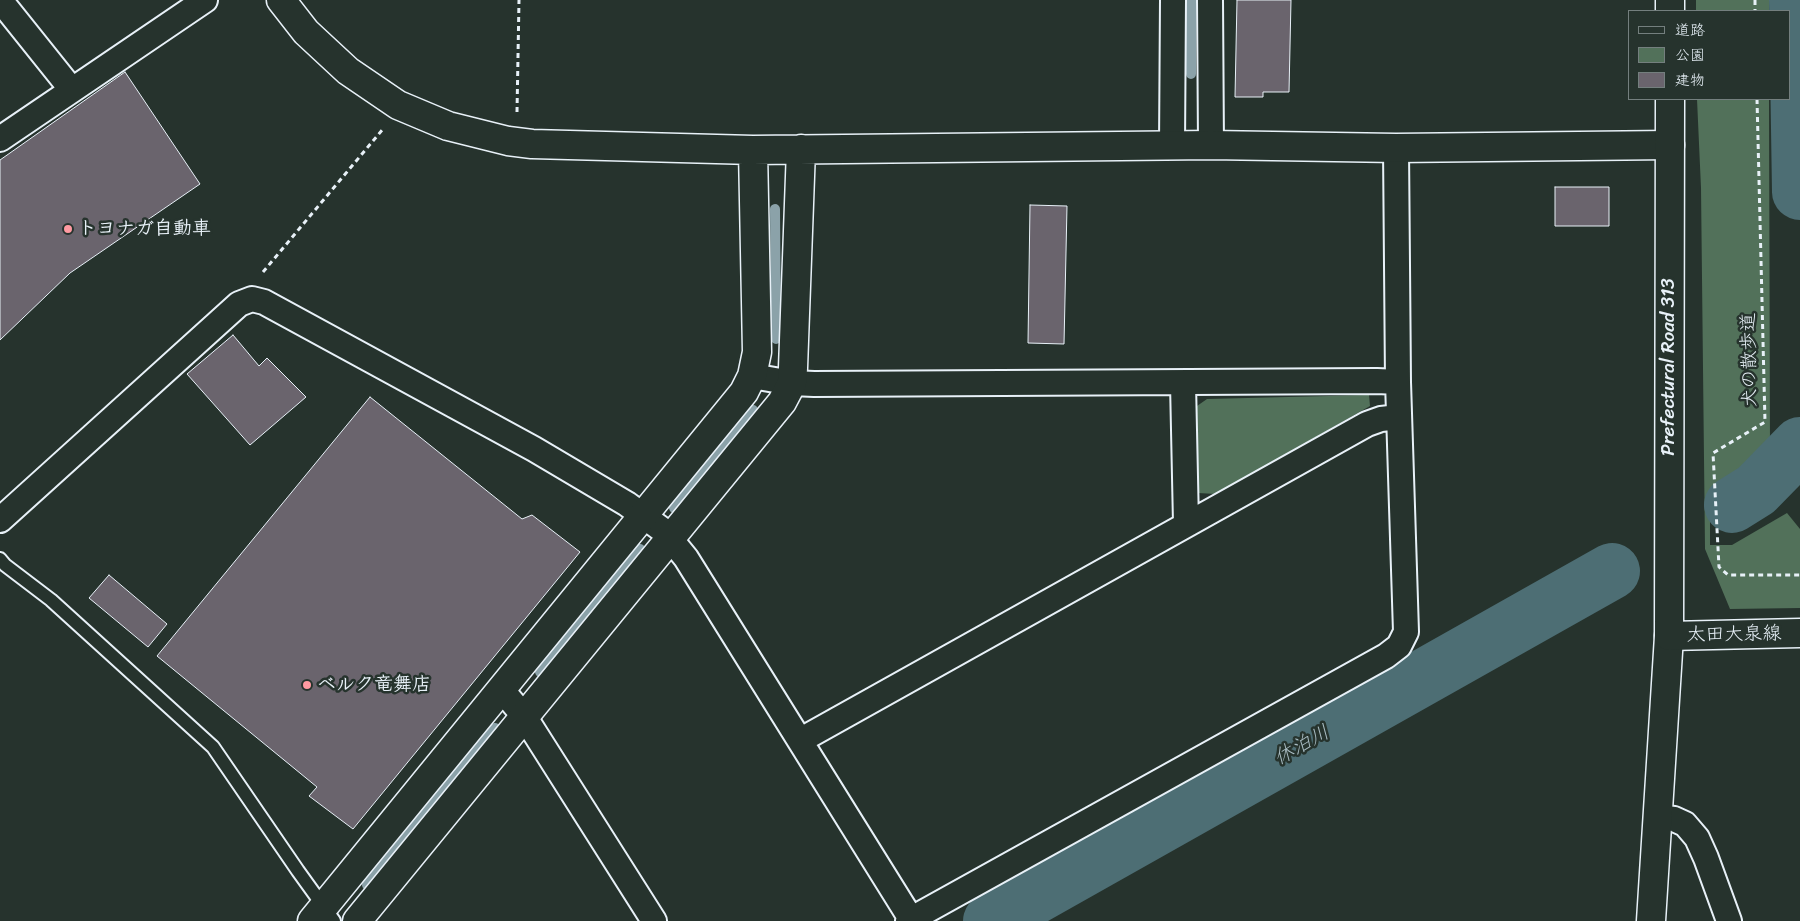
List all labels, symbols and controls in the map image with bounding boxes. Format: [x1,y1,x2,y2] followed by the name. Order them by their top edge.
[1628,10,1790,100] legend
[1675,17,1705,43] text: 道路
[1675,42,1705,68] text: 公園
[1675,67,1705,93] text: 建物
[78,218,211,240] place label: トヨナガ自動車
[62,223,74,235] marker: トヨナガ自動車
[1658,278,1680,456] street label: Prefectural Road 313
[1738,312,1762,408] street label: 犬の散歩道
[1686,623,1782,647] street label: 太田大泉線
[317,674,431,696] place label: ベルク竜舞店
[301,679,313,691] marker: ベルク竜舞店
[1270,721,1334,771] water label: 休泊川

